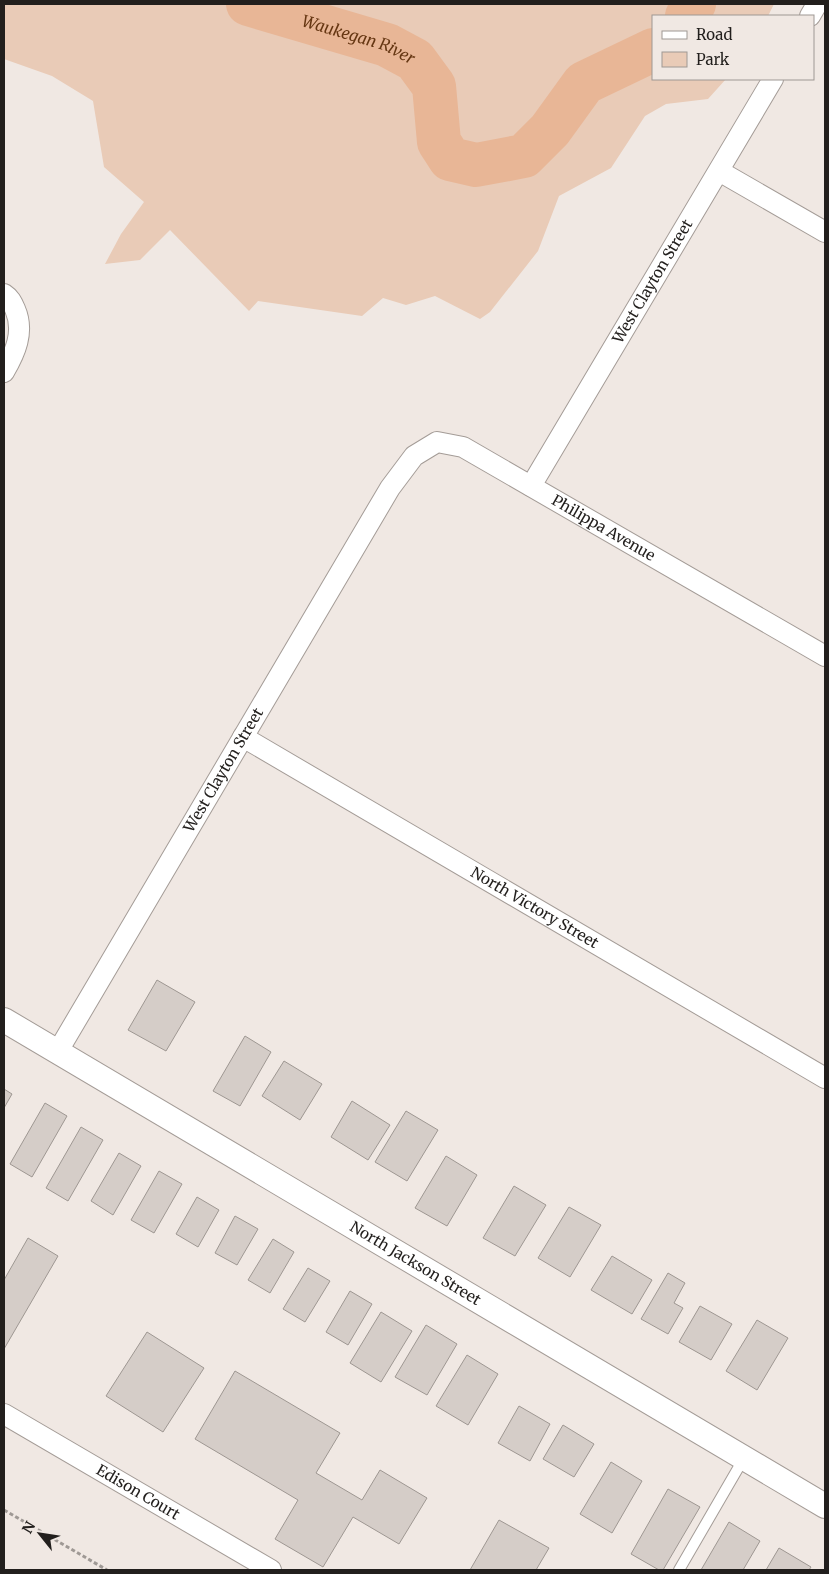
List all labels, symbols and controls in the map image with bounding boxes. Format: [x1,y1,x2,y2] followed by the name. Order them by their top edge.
[300,10,419,68] water label: Waukegan River
[652,15,814,80] legend
[696,25,732,44] text: Road
[696,50,730,69] text: Park
[608,216,696,347] street label: West Clayton Street
[548,490,659,565] street label: Philippa Avenue
[179,704,267,836] street label: West Clayton Street
[468,863,602,952] street label: North Victory Street
[347,1217,485,1309] street label: North Jackson Street
[93,1460,183,1524] street label: Edison Court
[15,1509,65,1559] north arrow
[18,1518,39,1537] text: N

